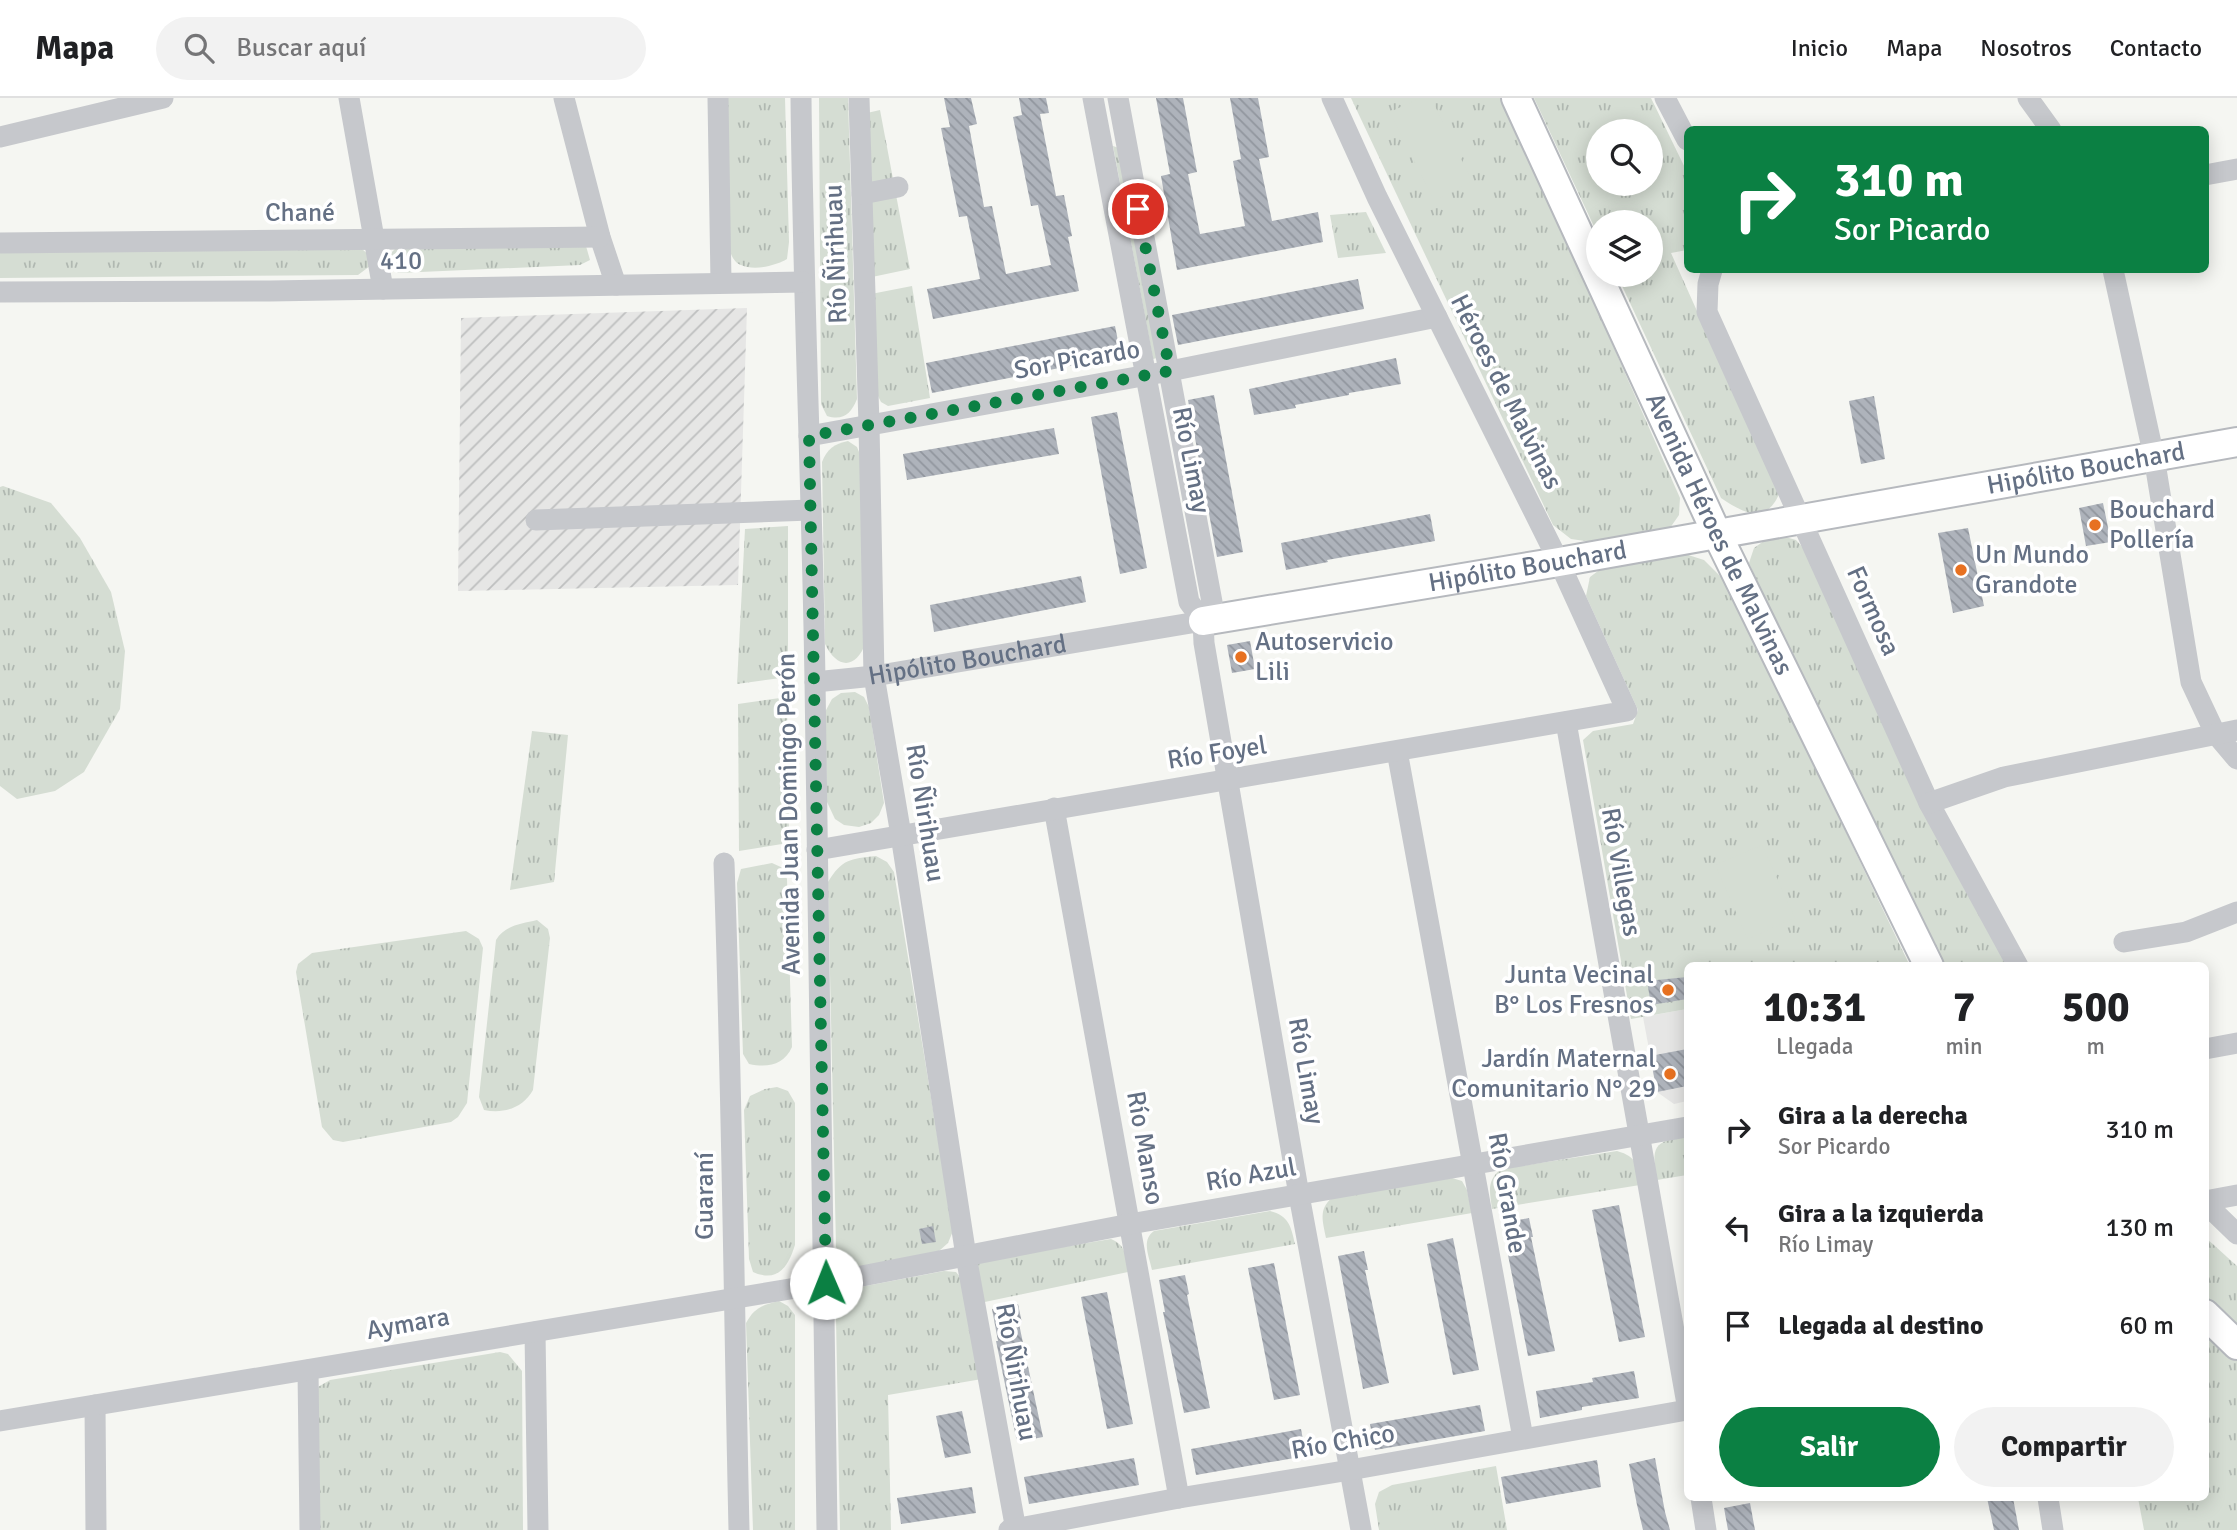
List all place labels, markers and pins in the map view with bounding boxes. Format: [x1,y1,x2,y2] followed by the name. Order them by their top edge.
[1108,179,1168,239] pin
[2109,494,2215,556] place label: Bouchard Pollería
[2087,517,2103,533] marker: Bouchard Pollería
[1975,539,2089,601] place label: Un Mundo Grandote
[1953,562,1969,578] marker: Un Mundo Grandote
[1255,626,1394,688] place label: Autoservicio Lili
[1233,649,1249,665] marker: Autoservicio Lili
[1494,959,1654,1021] place label: Junta Vecinal B° Los Fresnos
[1660,982,1676,998] marker: Junta Vecinal B° Los Fresnos
[1451,1043,1656,1105] place label: Jardín Maternal Comunitario N° 29
[1662,1066,1678,1082] marker: Jardín Maternal Comunitario N° 29

